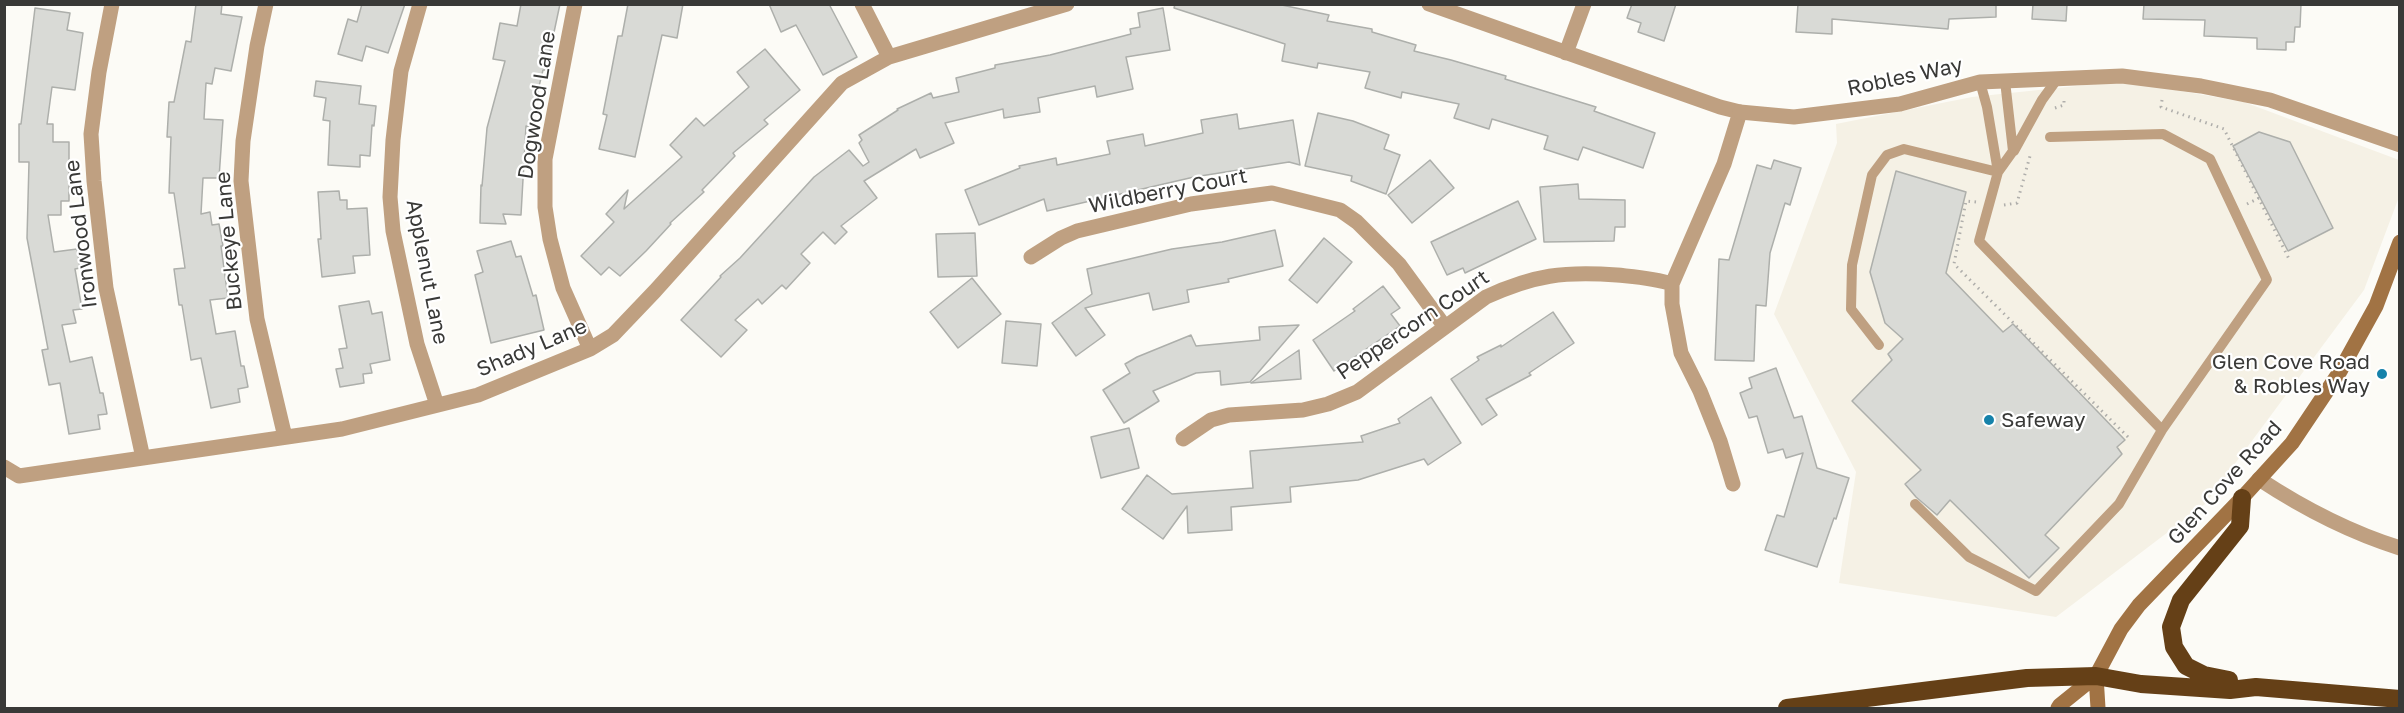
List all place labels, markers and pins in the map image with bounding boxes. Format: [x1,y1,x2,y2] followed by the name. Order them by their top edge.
[2212,349,2370,399] place label: Glen Cove Road & Robles Way
[2375,367,2389,381] marker: Glen Cove Road & Robles Way
[2001,407,2086,433] place label: Safeway
[1982,413,1996,427] marker: Safeway

